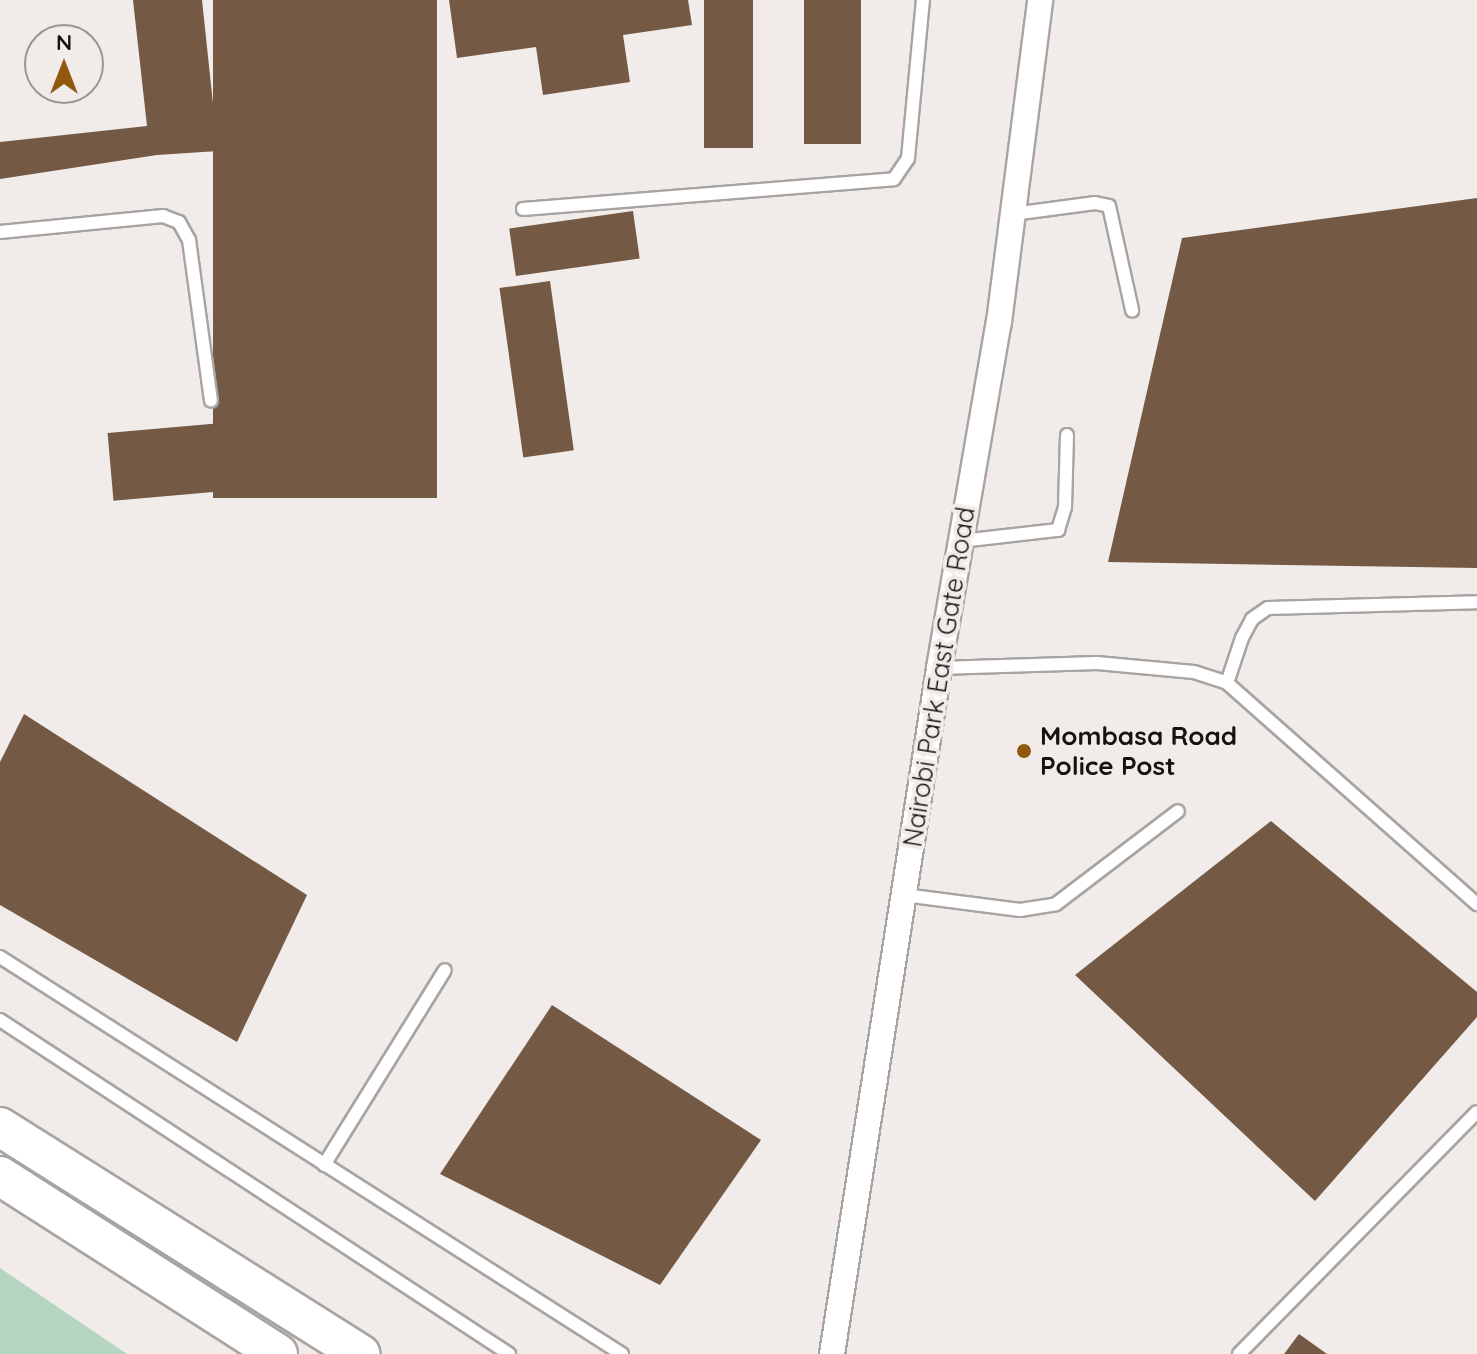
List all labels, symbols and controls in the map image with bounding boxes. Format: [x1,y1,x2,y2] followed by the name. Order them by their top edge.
[24,24,104,104] north arrow
[56,28,72,56] text: N
[897,505,981,849] street label: Nairobi Park East Gate Road
[1040,720,1237,782] place label: Mombasa Road Police Post
[1015,742,1033,760] marker: Mombasa Road Police Post

